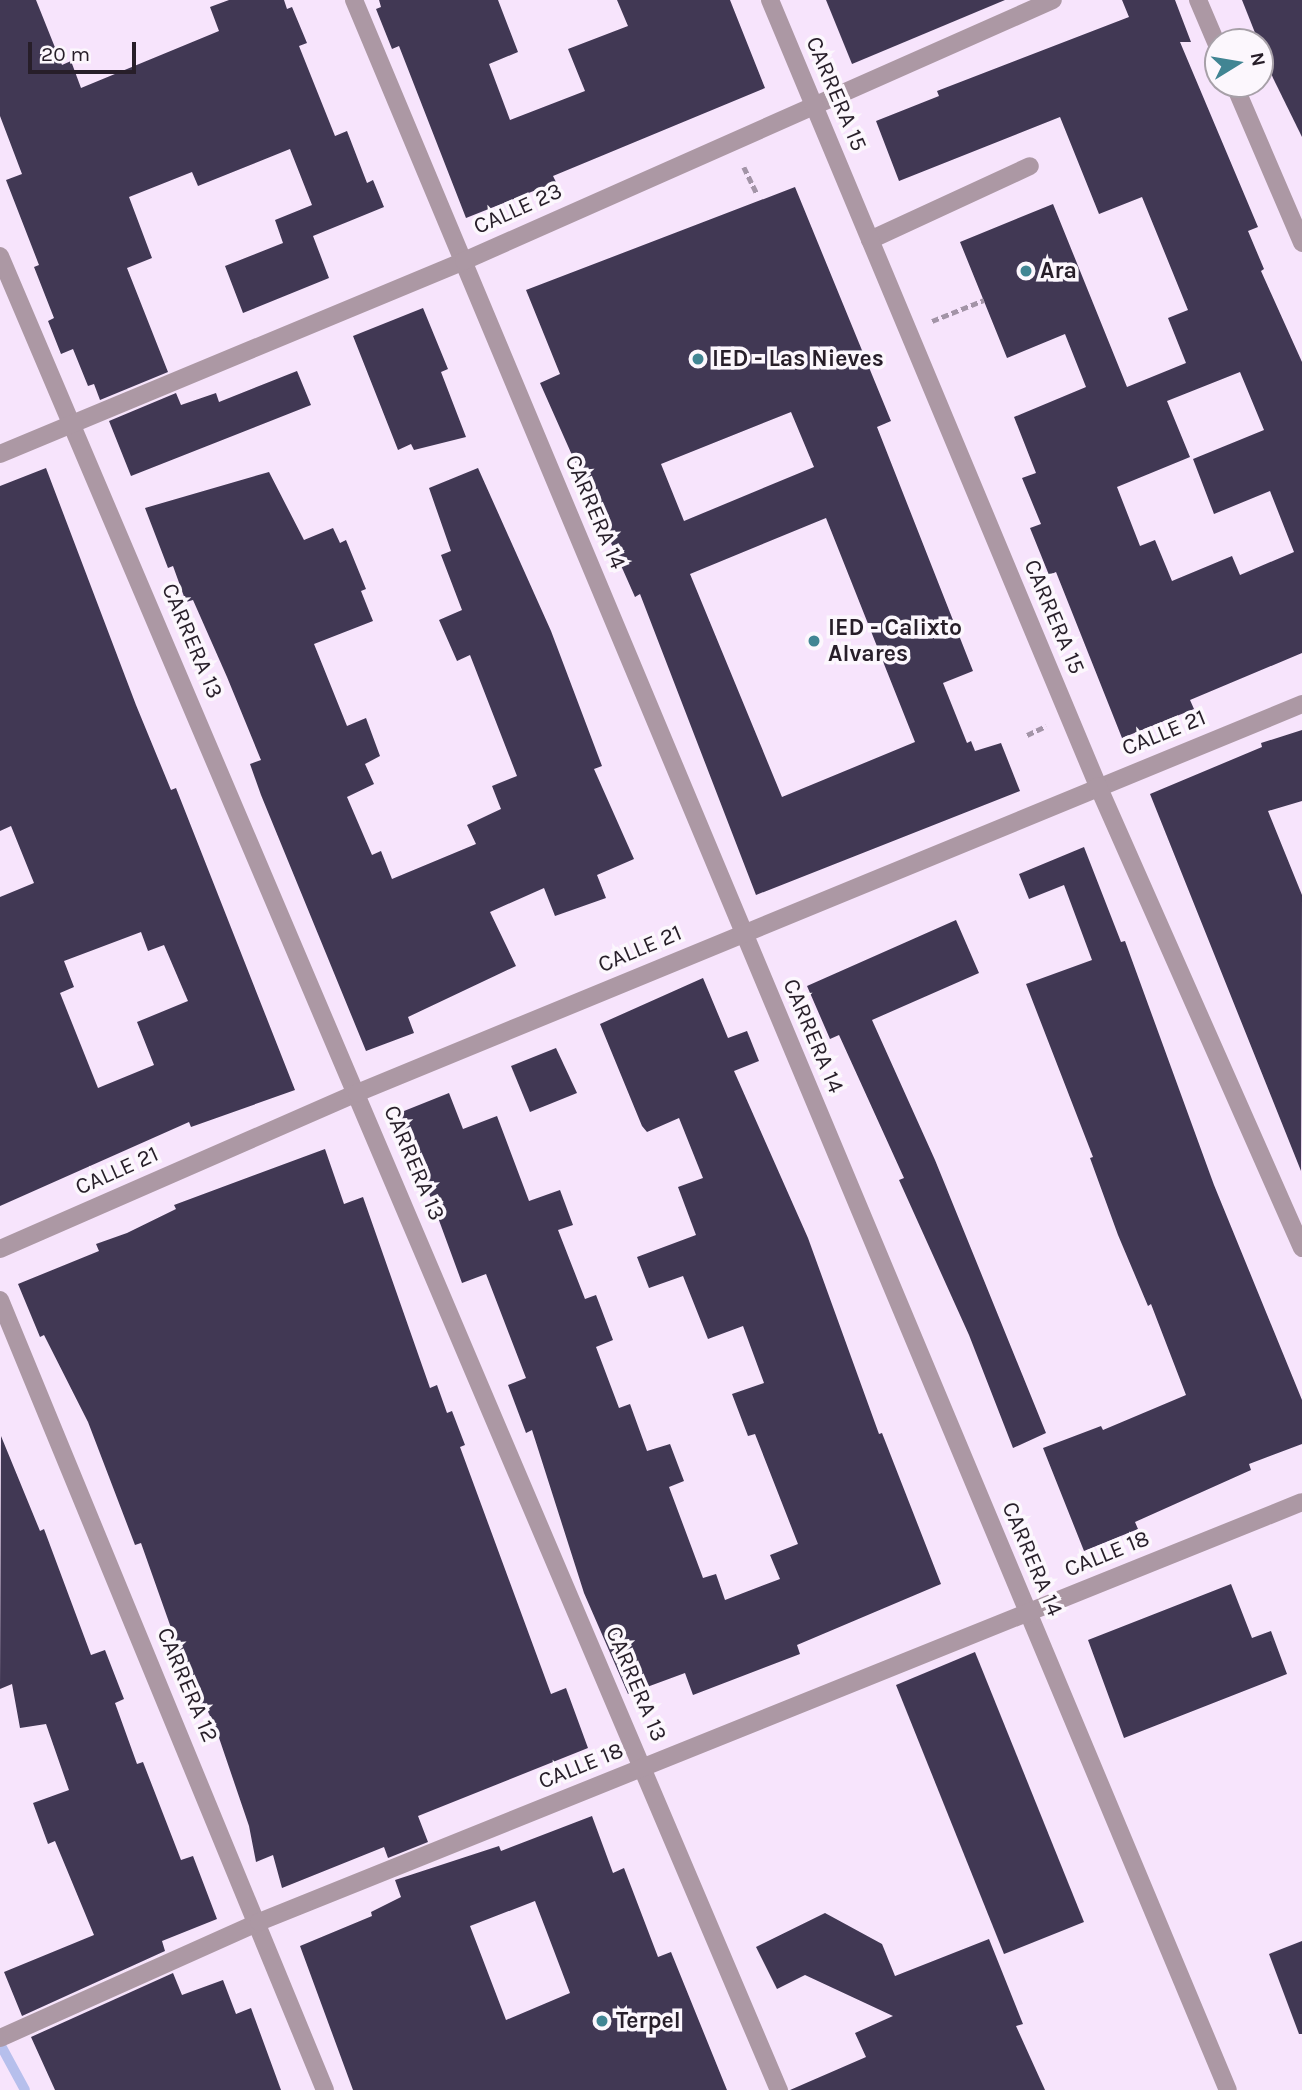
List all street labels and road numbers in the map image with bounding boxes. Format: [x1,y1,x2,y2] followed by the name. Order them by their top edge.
[800,33,872,155] street label: CARRERA 15
[469,177,567,241] street label: CALLE 23
[559,451,631,573] street label: CARRERA 14
[1018,556,1090,678] street label: CARRERA 15
[155,579,229,703] street label: CARRERA 13
[1118,704,1210,762] street label: CALLE 21
[594,919,686,979] street label: CALLE 21
[777,975,849,1097] street label: CARRERA 14
[377,1101,451,1225] street label: CARRERA 13
[71,1140,163,1202] street label: CALLE 21
[996,1498,1068,1620] street label: CARRERA 14
[1061,1525,1153,1583] street label: CALLE 18
[599,1622,673,1746] street label: CARRERA 13
[150,1623,224,1747] street label: CARRERA 12
[535,1737,627,1795] street label: CALLE 18

